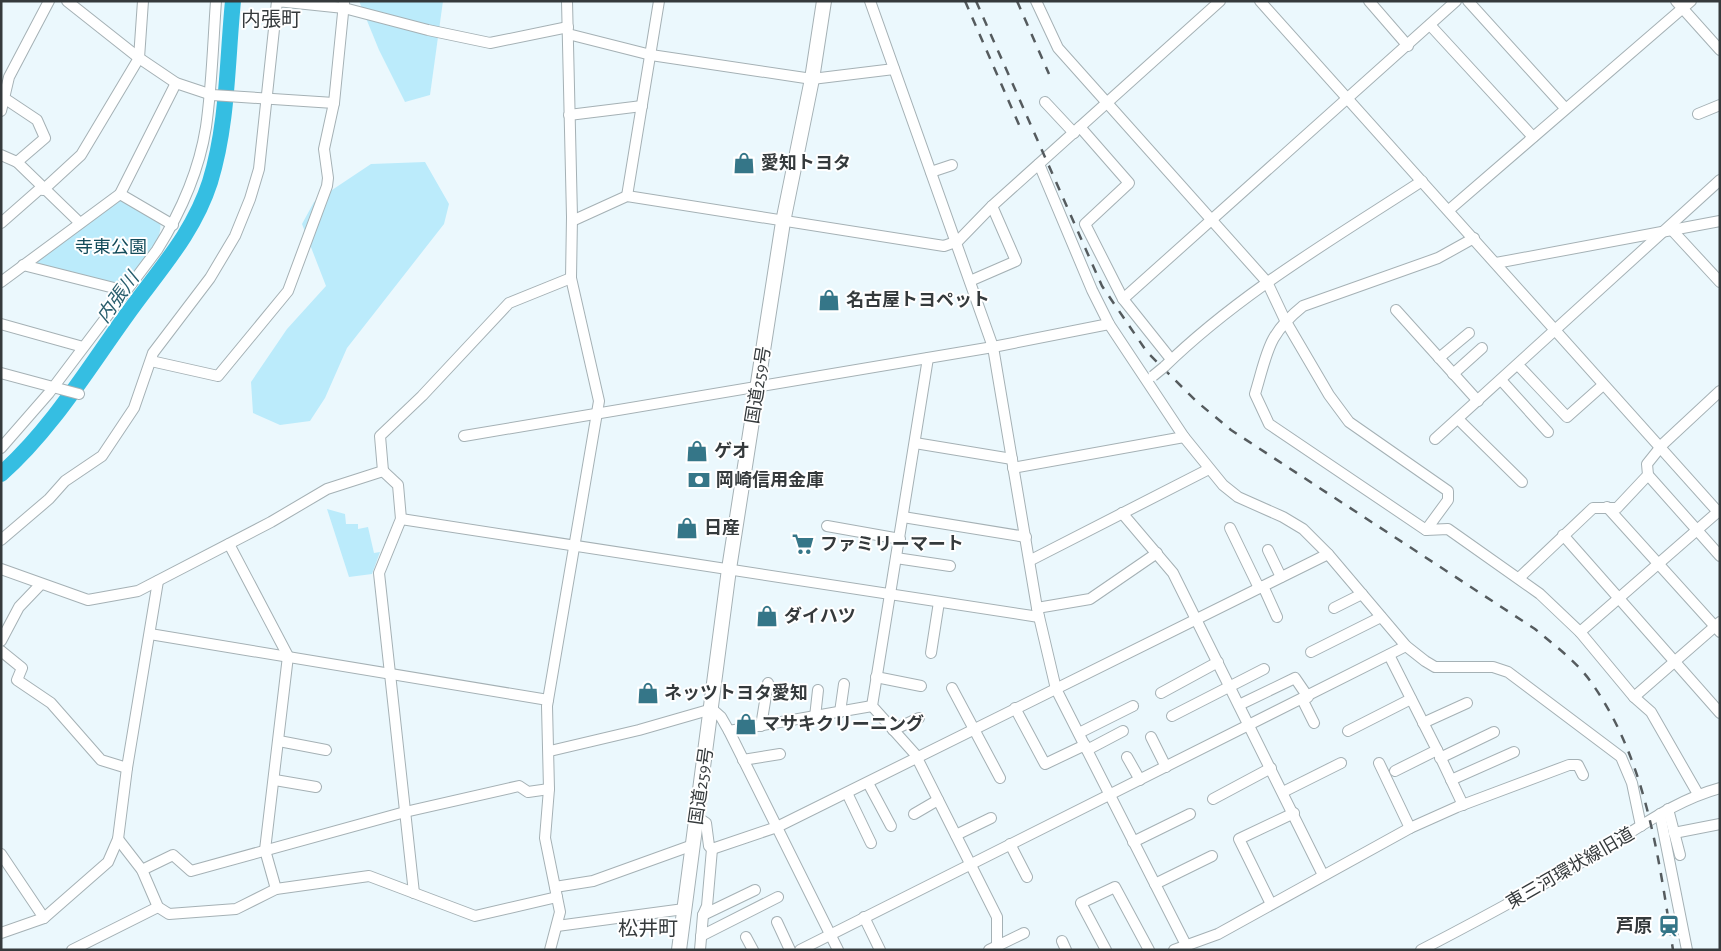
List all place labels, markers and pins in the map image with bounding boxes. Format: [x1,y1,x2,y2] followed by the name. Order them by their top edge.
[731,150,757,176] shop icon: 愛知トヨタ
[761,153,851,173] place label: 愛知トヨタ
[816,287,842,313] shop icon: 名古屋トヨペット
[846,290,990,310] place label: 名古屋トヨペット
[684,438,710,464] shop icon: ゲオ
[714,441,750,461] place label: ゲオ
[686,467,712,493] bank icon: 岡崎信用金庫
[716,470,824,490] place label: 岡崎信用金庫
[674,515,700,541] shop icon: 日産
[704,519,740,538] place label: 日産
[790,531,816,557] supermarket icon: ファミリーマート
[820,535,964,554] place label: ファミリーマート
[754,603,780,629] shop icon: ダイハツ
[784,606,856,626] place label: ダイハツ
[635,680,661,706] shop icon: ネッツトヨタ愛知
[664,683,808,703] place label: ネッツトヨタ愛知
[733,711,759,737] shop icon: マサキクリーニング
[762,714,924,734] place label: マサキクリーニング
[1656,913,1682,939] station icon: 芦原
[1616,917,1652,936] place label: 芦原

